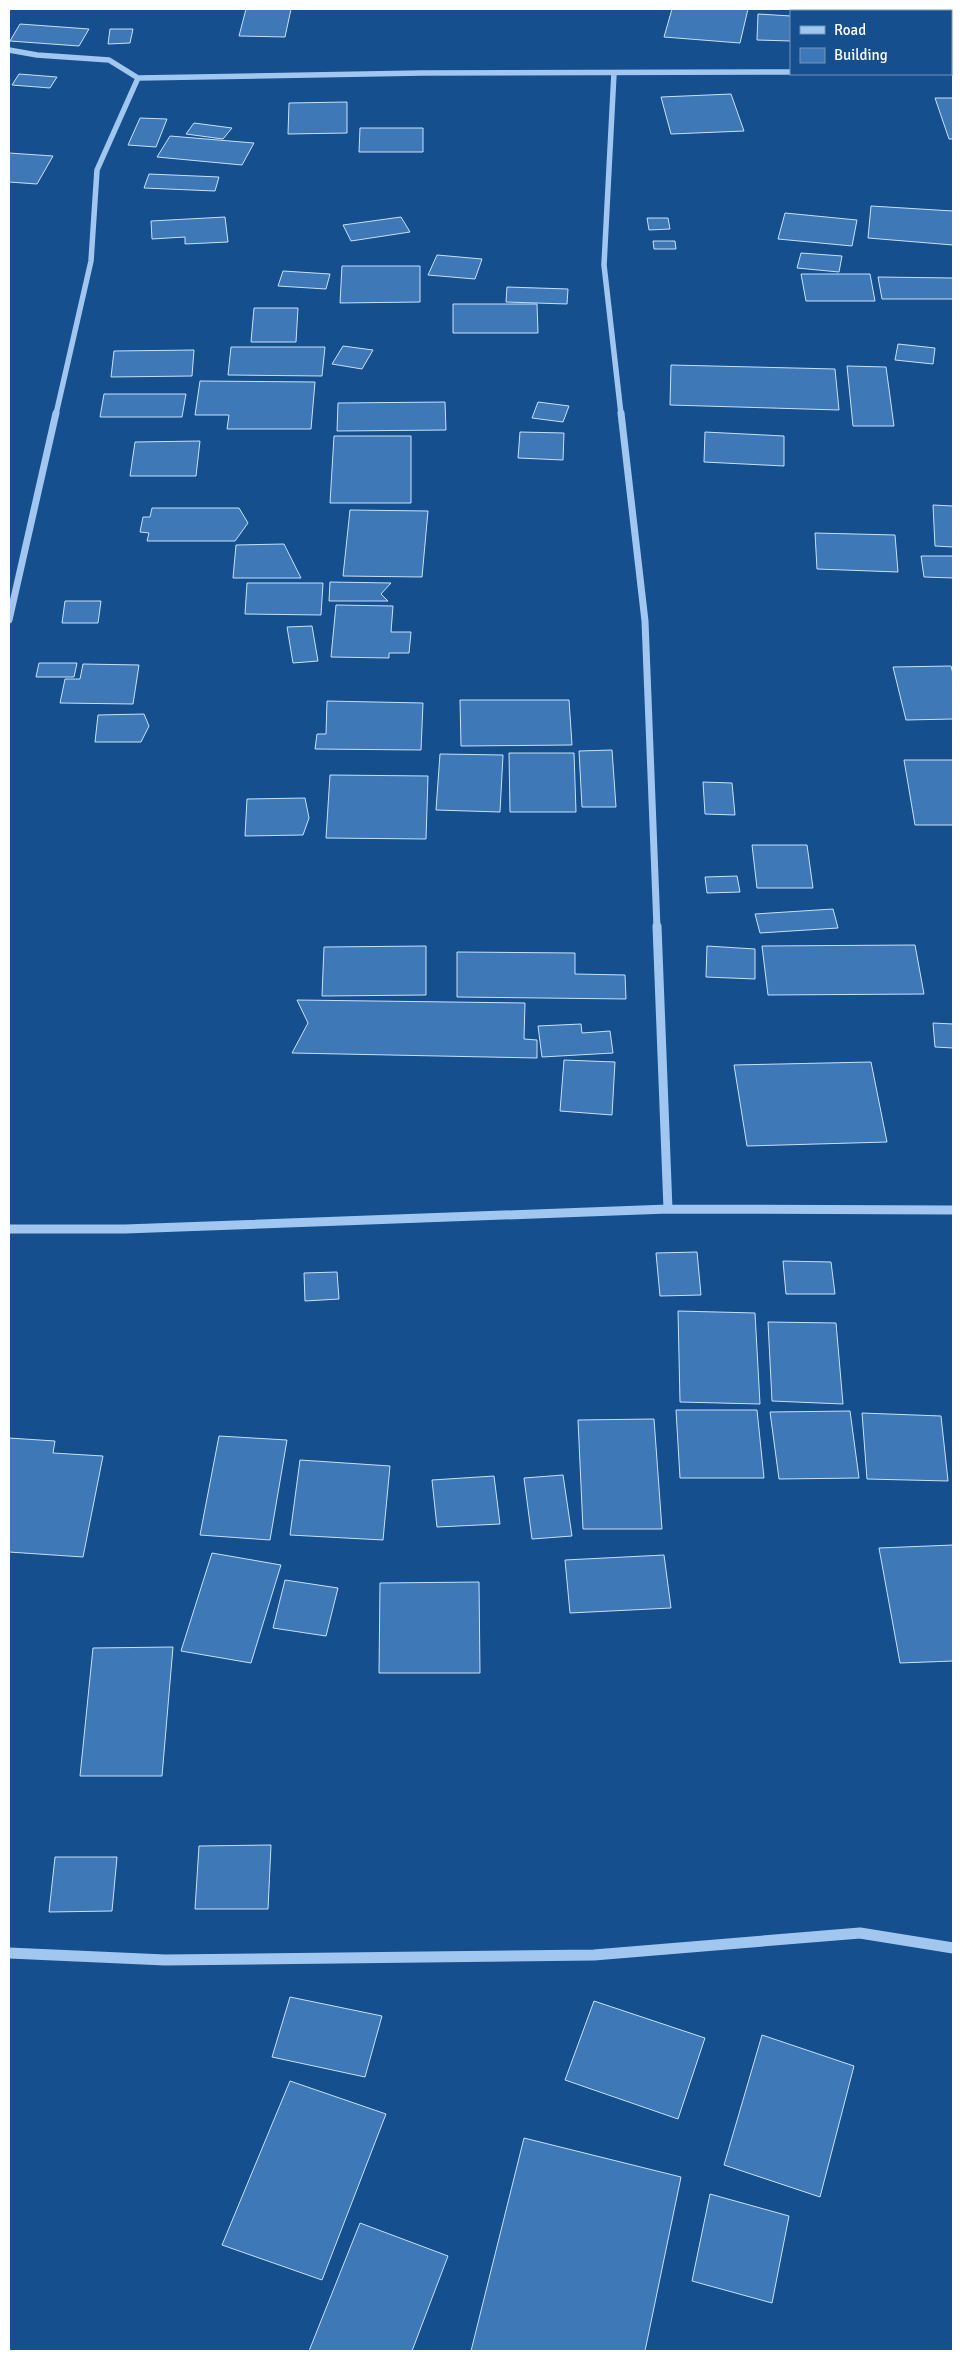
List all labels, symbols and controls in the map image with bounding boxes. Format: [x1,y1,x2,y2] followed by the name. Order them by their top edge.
[790,10,952,75] legend
[834,21,866,39] text: Road
[834,46,888,64] text: Building

